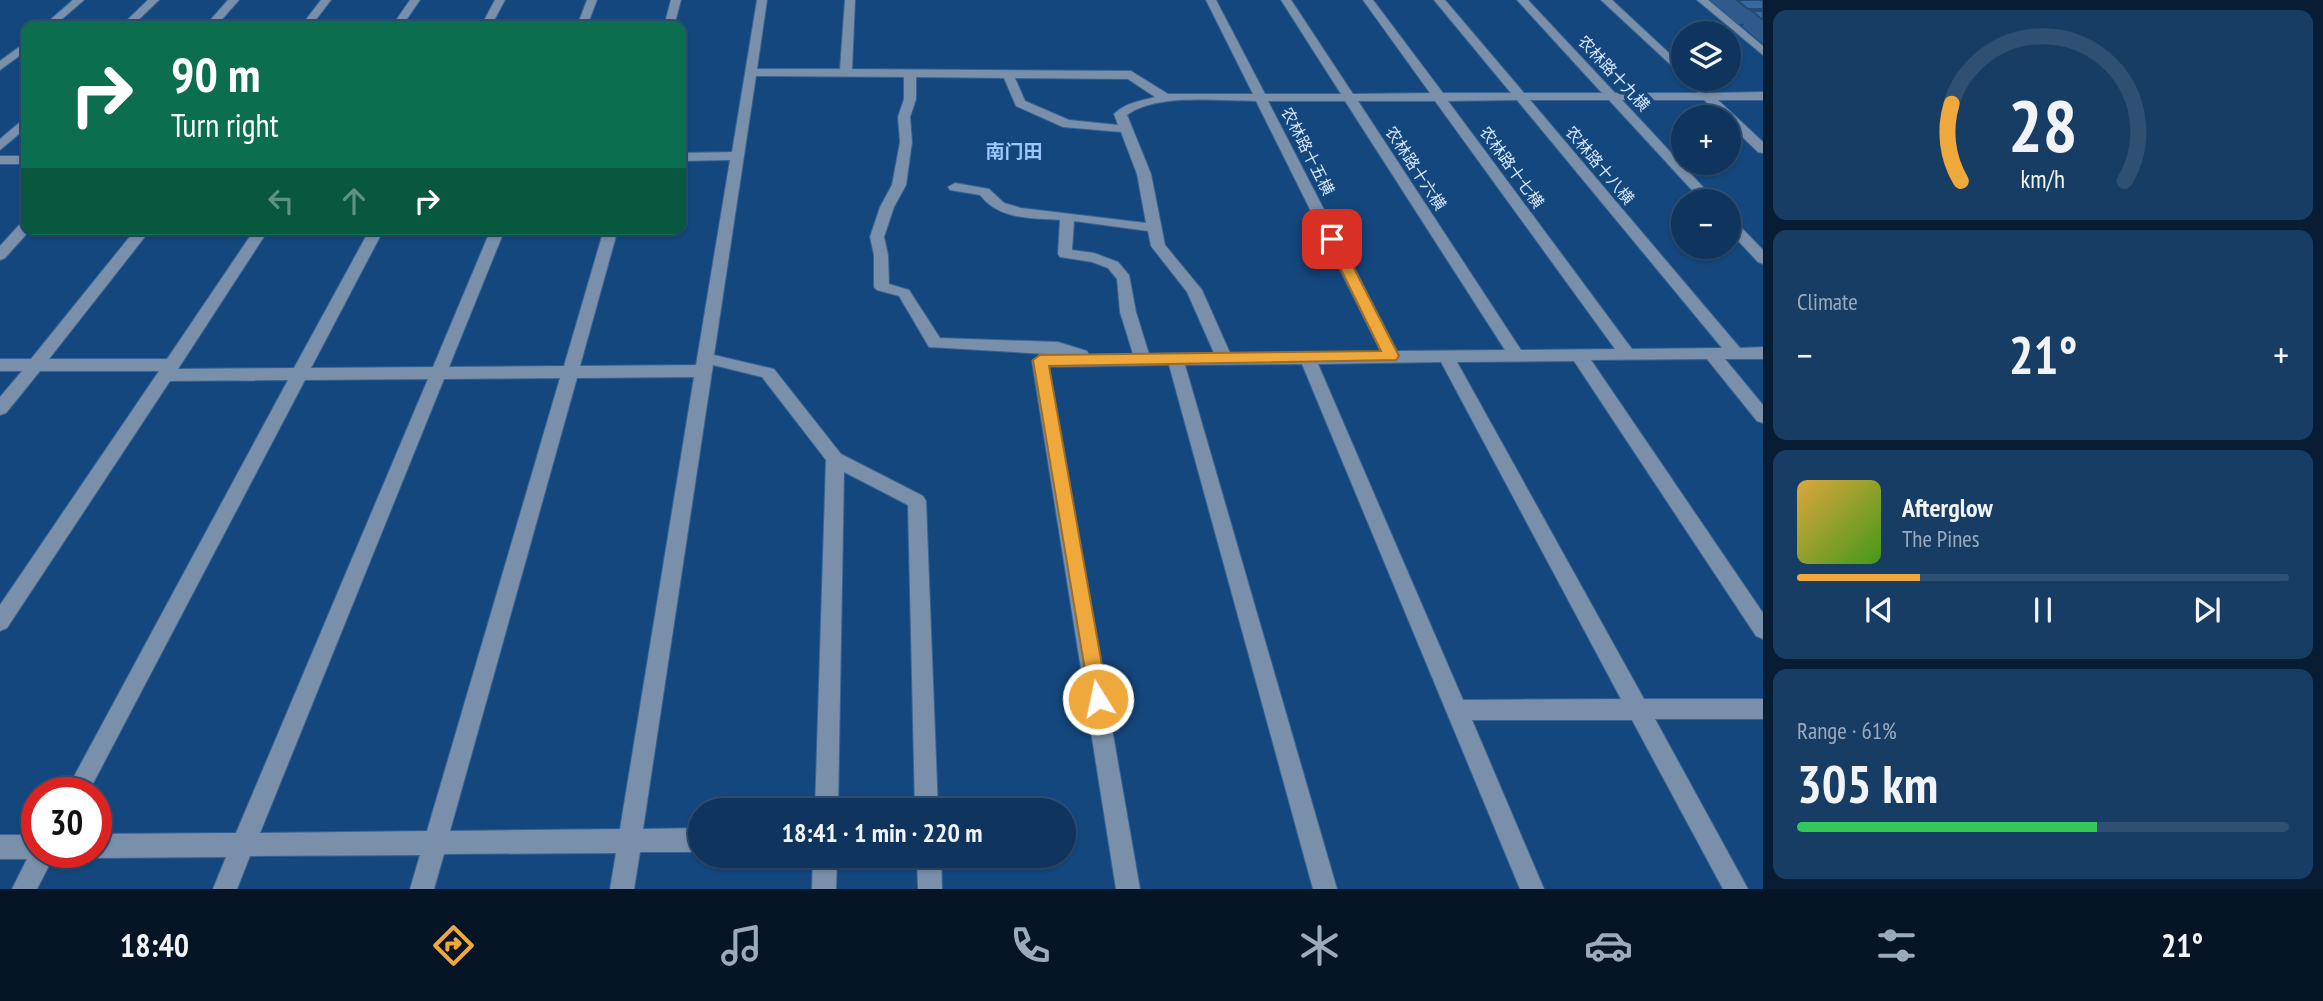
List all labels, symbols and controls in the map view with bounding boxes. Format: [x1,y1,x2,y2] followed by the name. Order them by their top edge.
[1671,21,1741,259] map controls
[1671,21,1741,91] button: layers
[1574,31,1654,115] street label: 农林路十九横
[171,42,260,106] text: 90 m
[56,49,147,140] icon: right
[2008,77,2078,171] text: 28
[171,104,279,146] text: Turn right
[1277,104,1339,198] street label: 农林路十五横
[1671,105,1741,175] button: +
[1381,122,1451,214] street label: 农林路十六横
[1476,122,1548,212] street label: 农林路十七横
[1561,122,1639,208] street label: 农林路十八横
[985,139,1043,163] district label: 南门田
[2021,163,2065,195] text: km/h
[262,182,300,220] icon: left
[335,182,373,220] icon: ahead
[408,182,446,220] icon: right
[1671,189,1741,259] button: −
[1302,209,1362,269] pin
[1313,220,1351,258] icon: arrive
[1797,287,1858,316] text: Climate
[2009,321,2077,388] text: 21°
[1797,330,1813,379] text: −
[2273,330,2289,379] text: +
[1902,491,1993,524] text: Afterglow
[1902,524,1980,553] text: The Pines
[1860,591,1898,629] icon: previous
[2024,591,2062,629] icon: pause
[2188,591,2226,629] icon: next
[1061,662,1135,736] position arrow
[1797,716,1897,745] text: Range · 61%
[1797,750,1938,817] text: 305 km
[21,777,112,868] speed limit sign: 30
[782,816,982,849] text: 18:41 · 1 min · 220 m
[429,921,478,970] icon: directions
[717,921,766,970] icon: music
[1006,921,1055,970] icon: phone
[1295,921,1344,970] icon: climate
[1584,921,1633,970] icon: car
[1872,921,1921,970] icon: filters
[120,924,189,966] text: 18:40
[2161,924,2203,966] text: 21°

